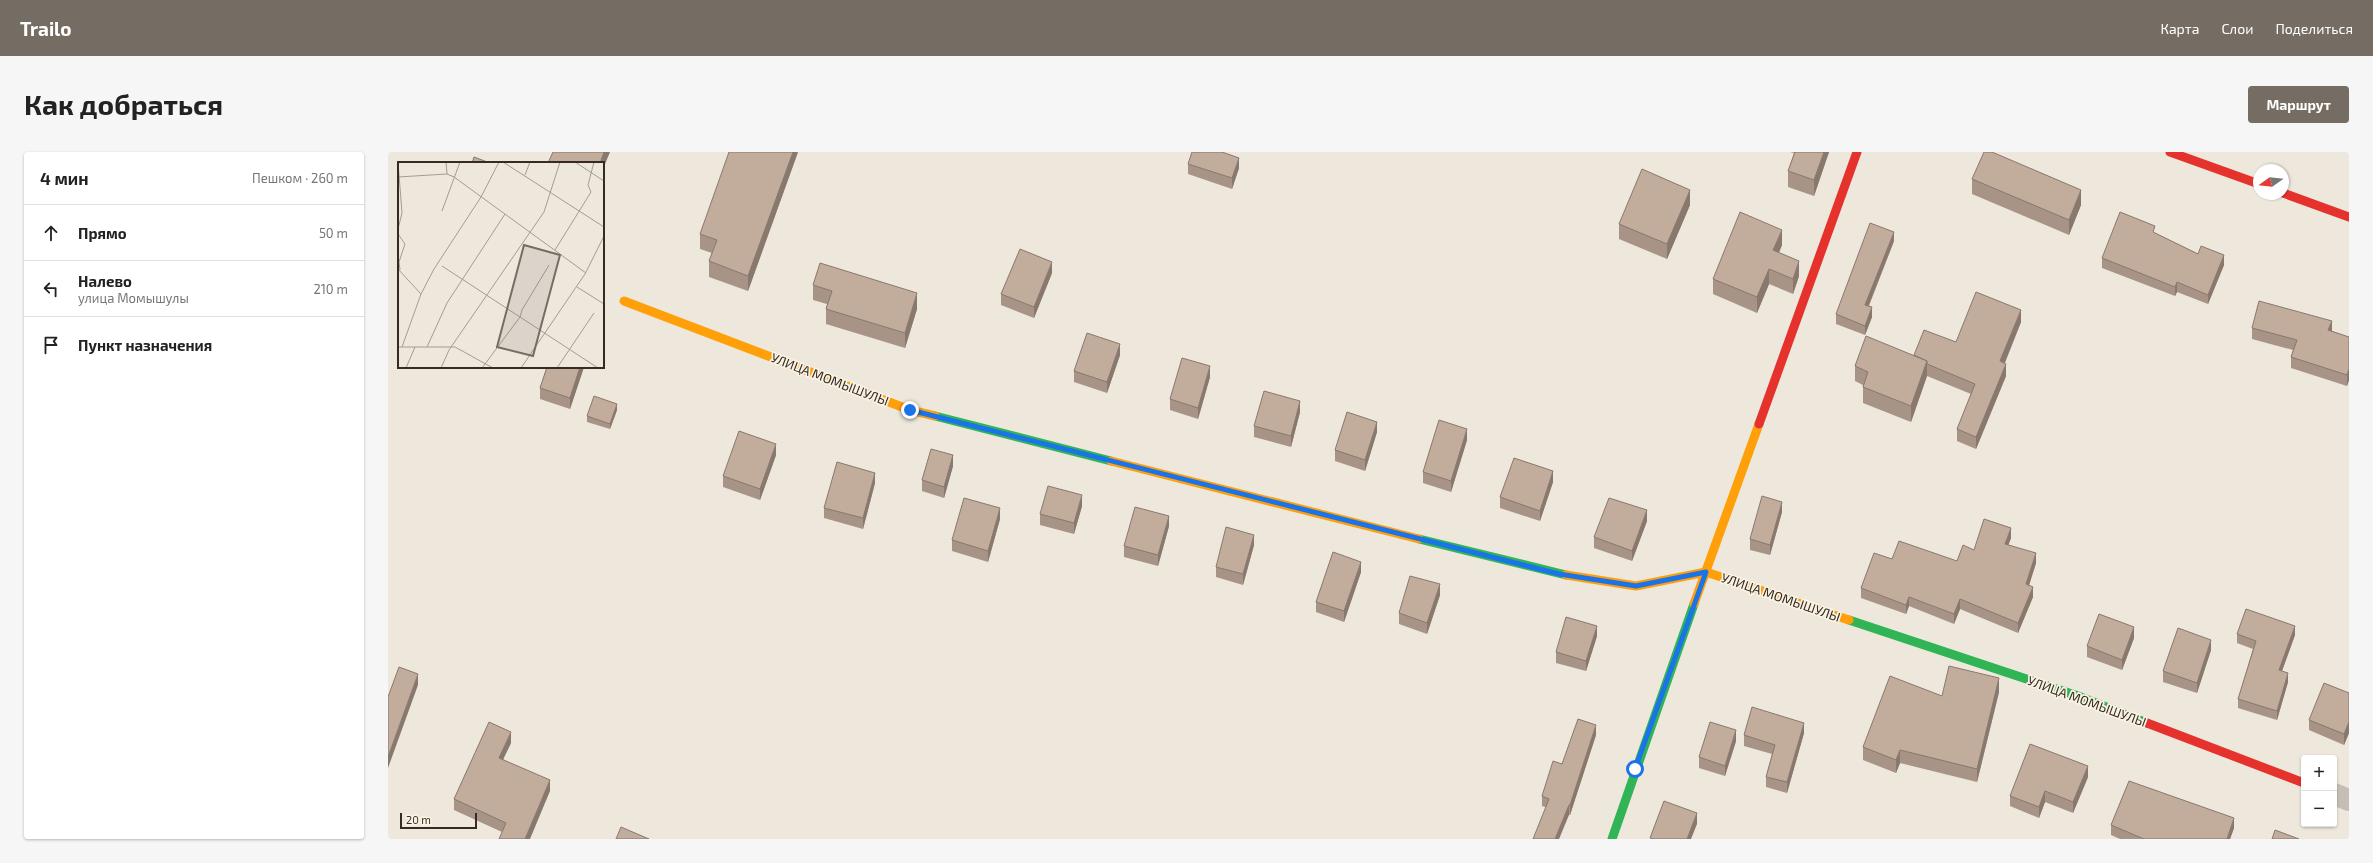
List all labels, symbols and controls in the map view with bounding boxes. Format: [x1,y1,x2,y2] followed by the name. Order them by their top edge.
[20,17,72,40] text: Trailo
[2160,20,2199,37] text: Карта
[2221,20,2253,37] text: Слои
[2275,20,2353,37] text: Поделиться
[2248,86,2349,123] button: Маршрут
[24,87,223,121] text: Как добраться
[398,162,604,368] inset map
[2253,164,2289,200] north arrow
[40,168,89,188] text: 4 мин
[252,170,348,186] text: Пешком · 260 m
[40,222,62,244] icon: ahead
[78,224,127,242] text: Прямо
[319,225,348,241] text: 50 m
[78,272,132,290] text: Налево
[40,278,62,300] icon: left
[313,281,348,297] text: 210 m
[78,290,189,306] text: улица Момышулы
[40,334,62,356] icon: arrive
[78,336,212,354] text: Пункт назначения
[769,349,891,409] street label: УЛИЦА МОМЫШУЛЫ
[901,401,919,419] route end
[1719,569,1843,625] street label: УЛИЦА МОМЫШУЛЫ
[2026,672,2148,730] street label: УЛИЦА МОМЫШУЛЫ
[2301,755,2337,827] map controls
[2301,755,2337,791] button: +
[1626,760,1644,778] route start
[2301,791,2337,827] button: −
[400,811,477,830] scale bar
[406,813,431,826] text: 20 m

